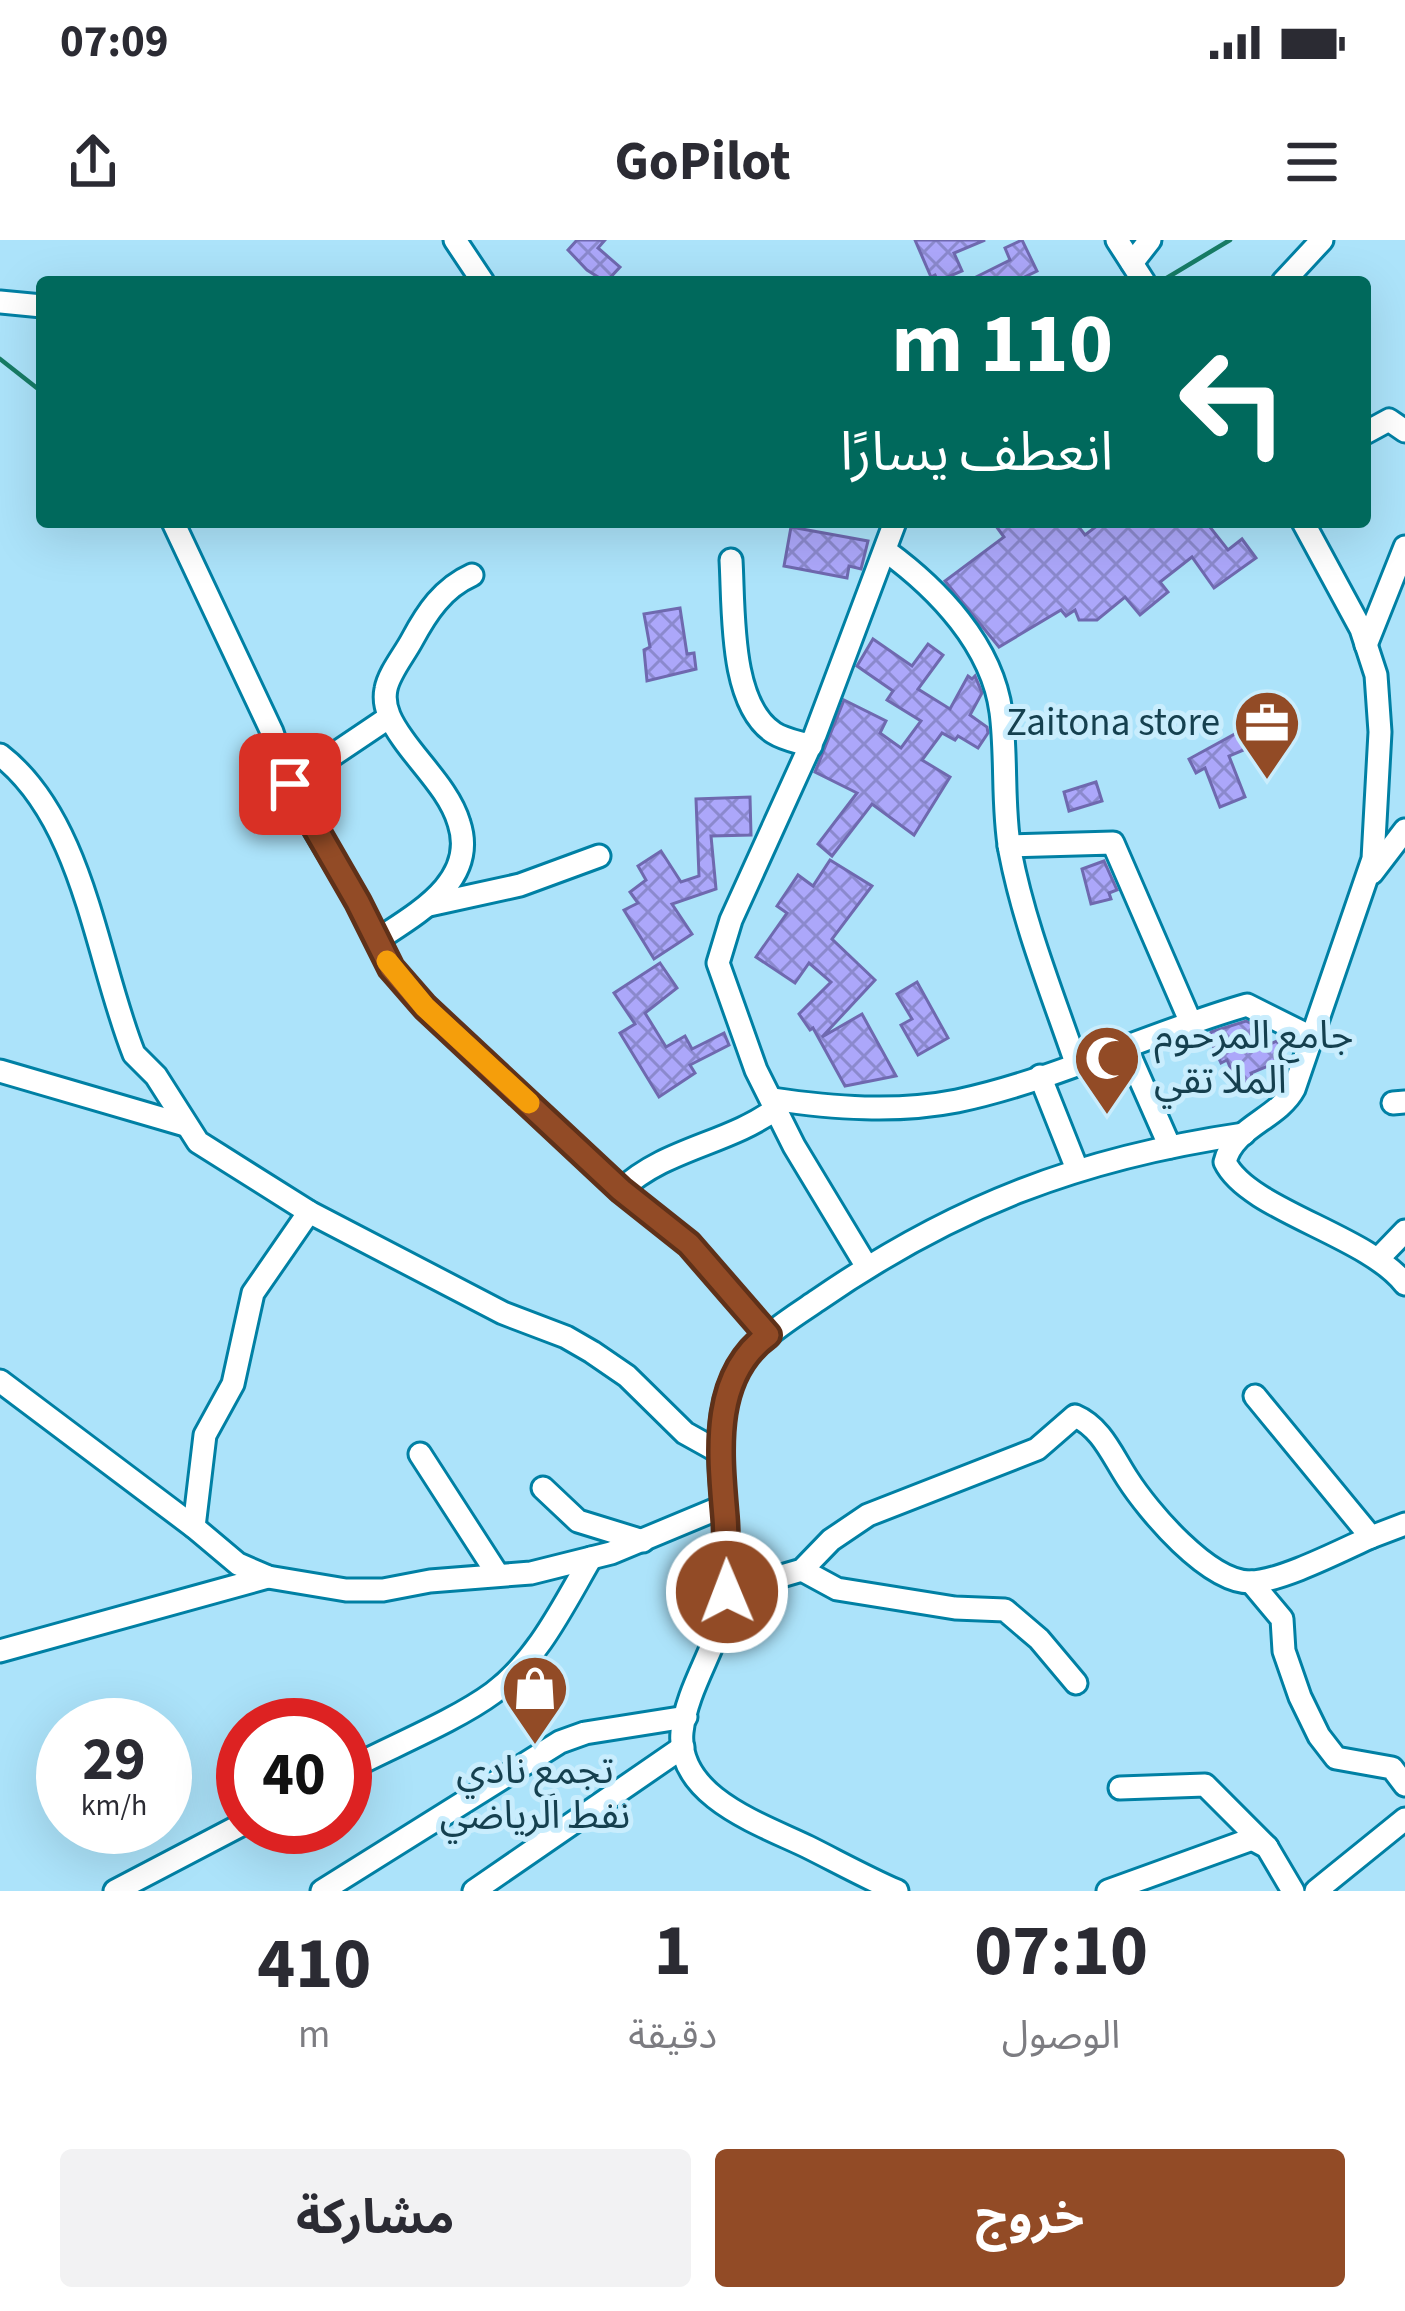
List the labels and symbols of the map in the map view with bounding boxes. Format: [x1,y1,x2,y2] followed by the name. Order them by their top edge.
[1232,688,1302,782] office icon: Zaitona store
[1006,695,1220,751] place label: Zaitona store
[239,733,341,835] pin
[1154,1008,1353,1109] place label: جامع المرحوم الملا تقي
[1072,1023,1142,1117] mosque icon: جامع المرحوم الملا تقي
[664,1529,790,1655] position arrow
[500,1653,570,1747] shop icon: تجمع نادي نفط الرياضي
[216,1698,372,1854] speed limit sign: 40
[440,1743,630,1844] place label: تجمع نادي نفط الرياضي

